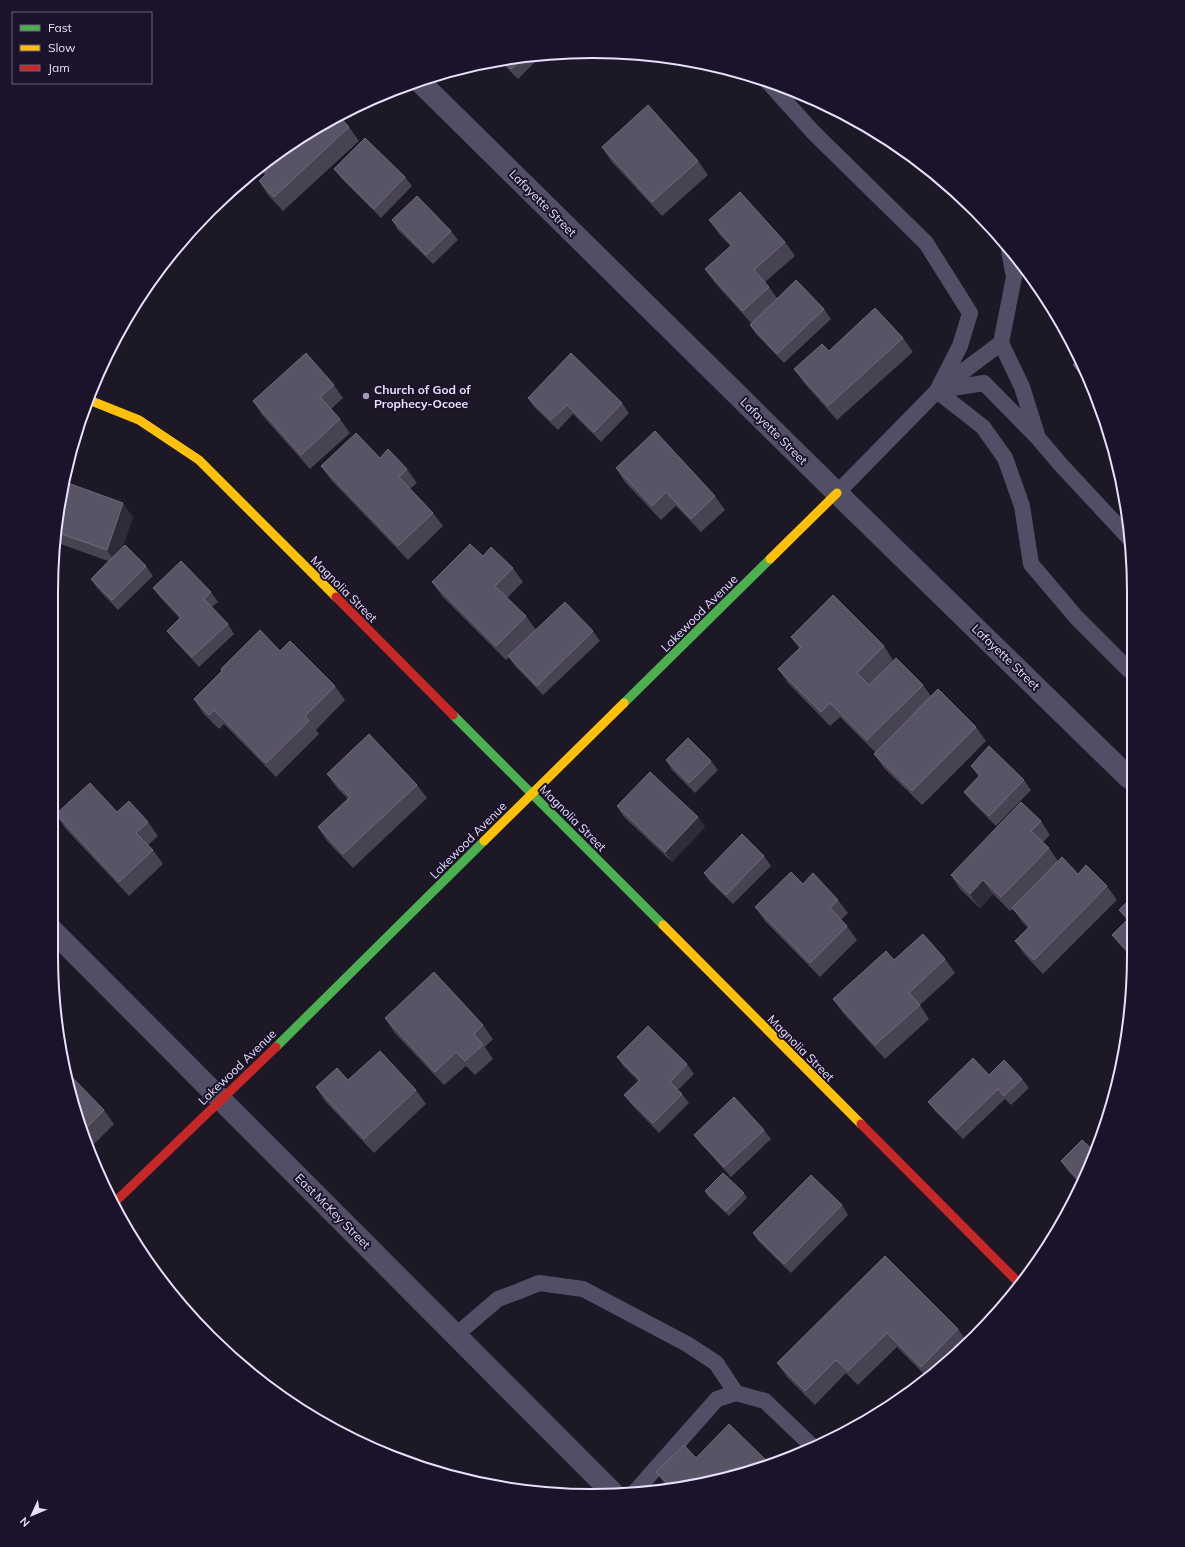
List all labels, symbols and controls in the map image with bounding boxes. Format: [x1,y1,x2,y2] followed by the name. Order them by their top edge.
[12,12,152,84] legend
[48,20,72,35] text: Fast
[48,40,76,55] text: Slow
[48,60,70,75] text: Jam
[506,166,580,240] street label: Lafayette Street
[374,382,471,411] place label: Church of God of Prophecy-Ocoee
[361,391,371,401] marker: Church of God of Prophecy-Ocoee
[737,394,811,468] street label: Lafayette Street
[308,553,380,625] street label: Magnolia Street
[657,571,741,655] street label: Lakewood Avenue
[969,621,1043,693] street label: Lafayette Street
[537,782,609,854] street label: Magnolia Street
[426,798,510,882] street label: Lakewood Avenue
[765,1012,837,1084] street label: Magnolia Street
[195,1026,279,1108] street label: Lakewood Avenue
[292,1170,374,1252] street label: East McKey Street
[12,1495,52,1535] north arrow
[17,1514,33,1530] text: N

